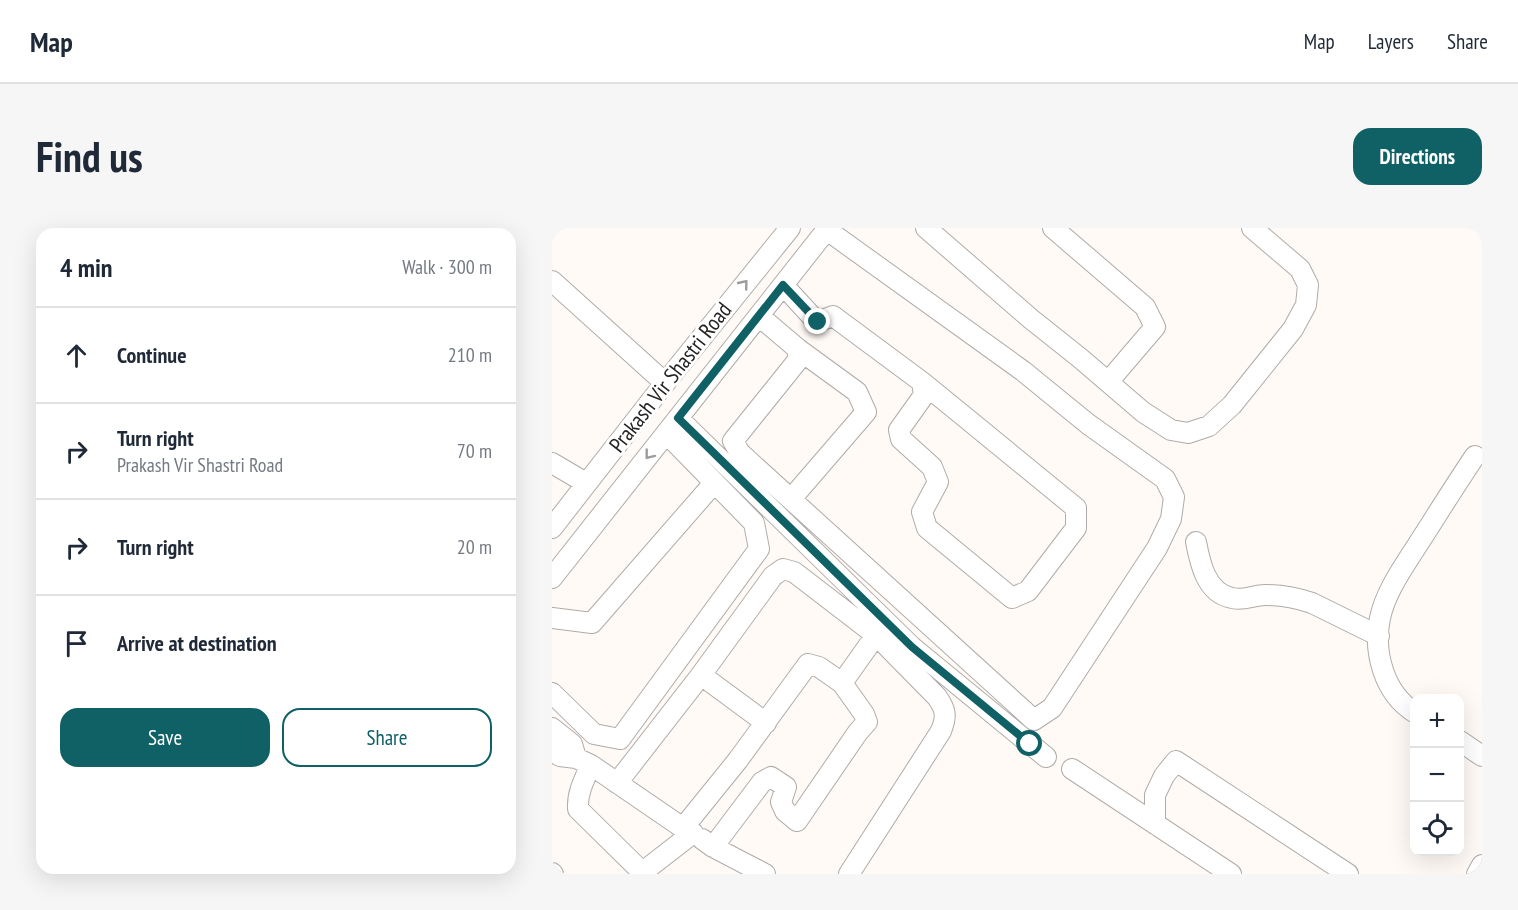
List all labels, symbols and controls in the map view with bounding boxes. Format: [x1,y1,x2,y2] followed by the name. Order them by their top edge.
[30,23,73,60] text: Map
[1304,28,1335,55] text: Map
[1368,28,1414,55] text: Layers
[1447,28,1488,55] text: Share
[1353,128,1482,185] button: Directions
[36,129,143,184] text: Find us
[60,251,113,284] text: 4 min
[402,254,492,280] text: Walk · 300 m
[737,280,748,291] one-way arrow
[603,296,737,458] street label: Prakash Vir Shastri Road
[804,308,830,334] route end
[60,339,93,372] icon: ahead
[117,341,187,369] text: Continue
[448,342,492,368] text: 210 m
[117,424,194,452] text: Turn right
[60,435,93,468] icon: right
[457,438,492,464] text: 70 m
[646,449,657,460] one-way arrow
[117,452,283,478] text: Prakash Vir Shastri Road
[60,531,93,564] icon: right
[117,533,194,561] text: Turn right
[457,534,492,560] text: 20 m
[60,627,93,660] icon: arrive
[117,629,277,657] text: Arrive at destination
[1410,694,1464,856] map controls
[1410,694,1464,748] button: +
[60,708,270,767] button: Save
[282,708,492,767] button: Share
[1016,730,1042,756] route start
[1410,748,1464,802] button: −
[1410,802,1464,856] button: locate

